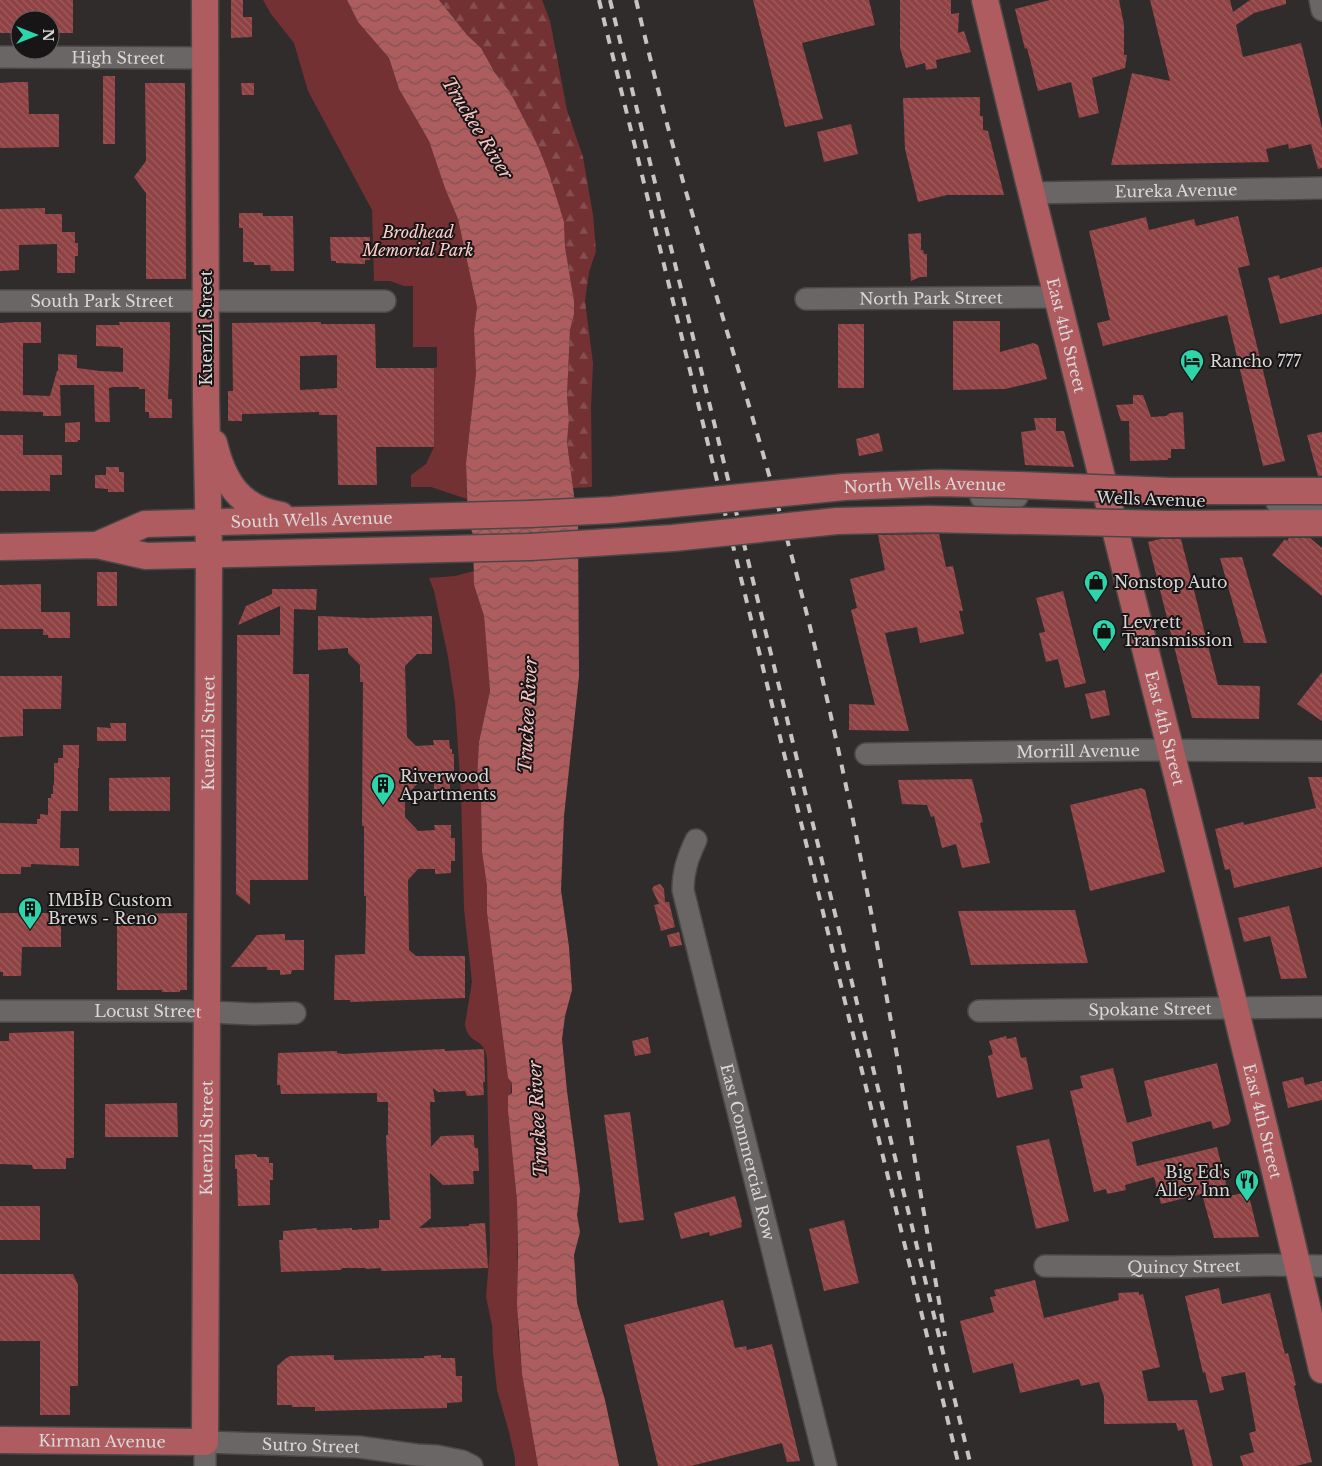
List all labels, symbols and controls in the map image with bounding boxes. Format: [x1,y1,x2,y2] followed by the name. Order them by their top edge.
[10,10,60,60] north arrow
[39,28,57,42] text: N
[71,47,165,68] street label: High Street
[437,73,518,184] water label: Truckee River
[1115,179,1237,202] street label: Eureka Avenue
[361,222,474,260] park label: Brodhead Memorial Park
[196,270,216,386] street label: Kuenzli Street
[1043,276,1090,395] street label: East 4th Street
[859,287,1003,309] street label: North Park Street
[31,291,173,311] street label: South Park Street
[1179,348,1205,382] hotel icon: Rancho 777
[1210,351,1302,371] place label: Rancho 777
[843,473,1006,497] street label: North Wells Avenue
[1095,487,1206,511] street label: Wells Avenue
[230,508,393,532] street label: South Wells Avenue
[1083,569,1109,603] shop icon: Nonstop Auto
[1114,572,1227,592] place label: Nonstop Auto
[1122,612,1233,650] place label: Levrett Transmission
[1091,618,1117,652] shop icon: Levrett Transmission
[514,655,542,774] water label: Truckee River
[1141,669,1189,788] street label: East 4th Street
[198,675,218,791] street label: Kuenzli Street
[1016,740,1140,762] street label: Morrill Avenue
[399,766,496,804] place label: Riverwood Apartments
[370,772,396,806] building icon: Riverwood Apartments
[48,890,172,928] place label: IMBĪB Custom Brews - Reno
[17,896,43,930] building icon: IMBĪB Custom Brews - Reno
[1088,998,1212,1020] street label: Spokane Street
[94,1001,202,1022] street label: Locust Street
[524,1059,552,1178] water label: Truckee River
[716,1061,780,1243] street label: East Commercial Row
[1239,1062,1286,1181] street label: East 4th Street
[196,1080,217,1196] street label: Kuenzli Street
[1154,1162,1230,1200] place label: Big Ed's Alley Inn
[1234,1168,1260,1202] restaurant icon: Big Ed's Alley Inn
[1127,1256,1241,1277] street label: Quincy Street
[38,1430,166,1452] street label: Kirman Avenue
[262,1434,360,1457] street label: Sutro Street

